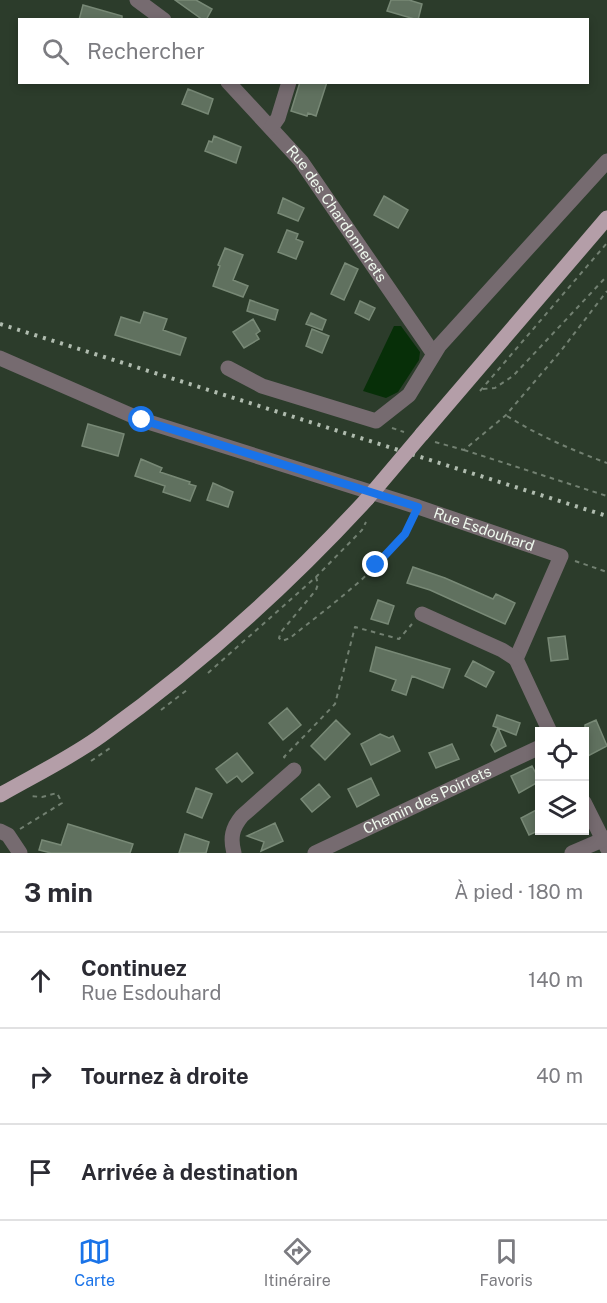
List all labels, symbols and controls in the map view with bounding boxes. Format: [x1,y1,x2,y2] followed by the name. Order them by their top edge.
[18,18,589,84] search box
[39,35,72,68] icon: search
[87,38,205,64] text: Rechercher
[283,142,390,285] street label: Rue des Chardonnerets
[128,406,154,432] route start
[431,504,537,554] street label: Rue Esdouhard
[362,551,388,577] route end
[535,727,589,835] map controls
[535,727,589,781] button: locate
[360,762,494,837] street label: Chemin des Poirrets
[535,781,589,835] button: layers
[24,877,93,908] text: 3 min
[454,880,583,904] text: À pied · 180 m
[81,955,187,981] text: Continuez
[24,964,57,997] icon: ahead
[528,968,583,992] text: 140 m
[81,981,221,1005] text: Rue Esdouhard
[24,1060,57,1093] icon: right
[81,1063,249,1089] text: Tournez à droite
[536,1064,583,1088] text: 40 m
[24,1156,57,1189] icon: arrive
[81,1159,298,1185] text: Arrivée à destination
[74,1235,115,1290] tab: Carte
[264,1235,331,1290] tab: Itinéraire
[479,1235,533,1290] tab: Favoris

